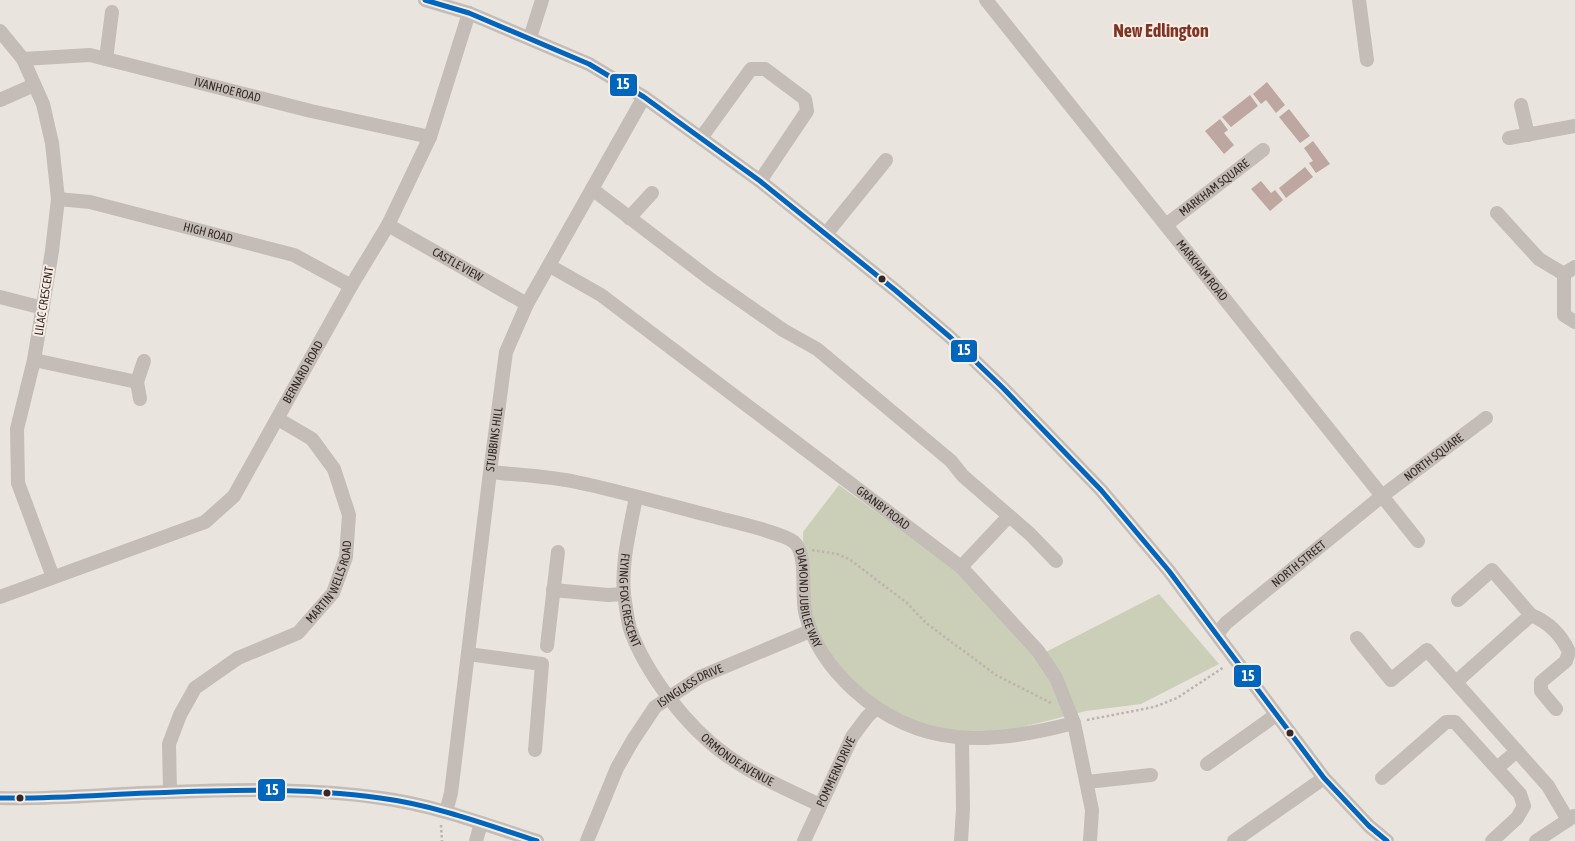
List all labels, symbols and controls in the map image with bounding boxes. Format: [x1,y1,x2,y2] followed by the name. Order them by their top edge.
[1113,20,1209,41] district label: New Edlington
[609,73,638,97] line badge: 15
[193,75,262,105] street label: IVANHOE ROAD
[616,76,630,92] text: 15
[1177,156,1252,219] street label: MARKHAM SQUARE
[182,220,234,246] street label: HIGH ROAD
[1173,237,1231,304] street label: MARKHAM ROAD
[430,245,486,285] street label: CASTLE VIEW
[32,265,56,337] street label: LILAC CRESCENT
[877,274,887,284] unlabelled marker
[280,338,326,406] street label: BERNARD ROAD
[950,339,978,363] line badge: 15
[957,342,971,358] text: 15
[483,406,506,472] street label: STUBBINS HILL
[1401,431,1466,484] street label: NORTH SQUARE
[853,483,913,533] street label: GRANBY ROAD
[1269,537,1329,590] street label: NORTH STREET
[303,540,354,626] street label: MARTIN WELLS ROAD
[792,546,825,651] street label: DIAMOND JUBILEE WAY
[616,552,644,650] street label: FLYING FOX CRESCENT
[655,661,725,710] street label: ISINGLASS DRIVE
[1233,664,1262,688] line badge: 15
[1241,668,1255,684] text: 15
[1285,728,1295,738] unlabelled marker
[698,731,776,789] street label: ORMONDE AVENUE
[814,735,858,809] street label: POMMERN DRIVE
[257,778,286,802] line badge: 15
[265,782,279,798] text: 15
[322,788,332,798] unlabelled marker
[15,793,25,803] unlabelled marker

